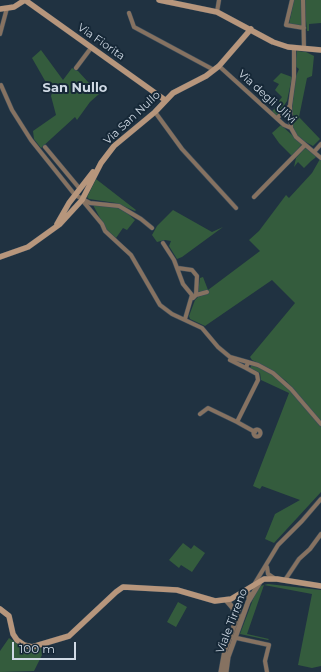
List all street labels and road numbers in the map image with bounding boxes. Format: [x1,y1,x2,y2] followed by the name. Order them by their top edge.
[75,21,127,63] street label: Via Fiorita
[235,67,299,127] street label: Via degli Ulivi
[101,88,163,148] street label: Via San Nullo
[214,587,250,655] street label: Viale Tirreno

